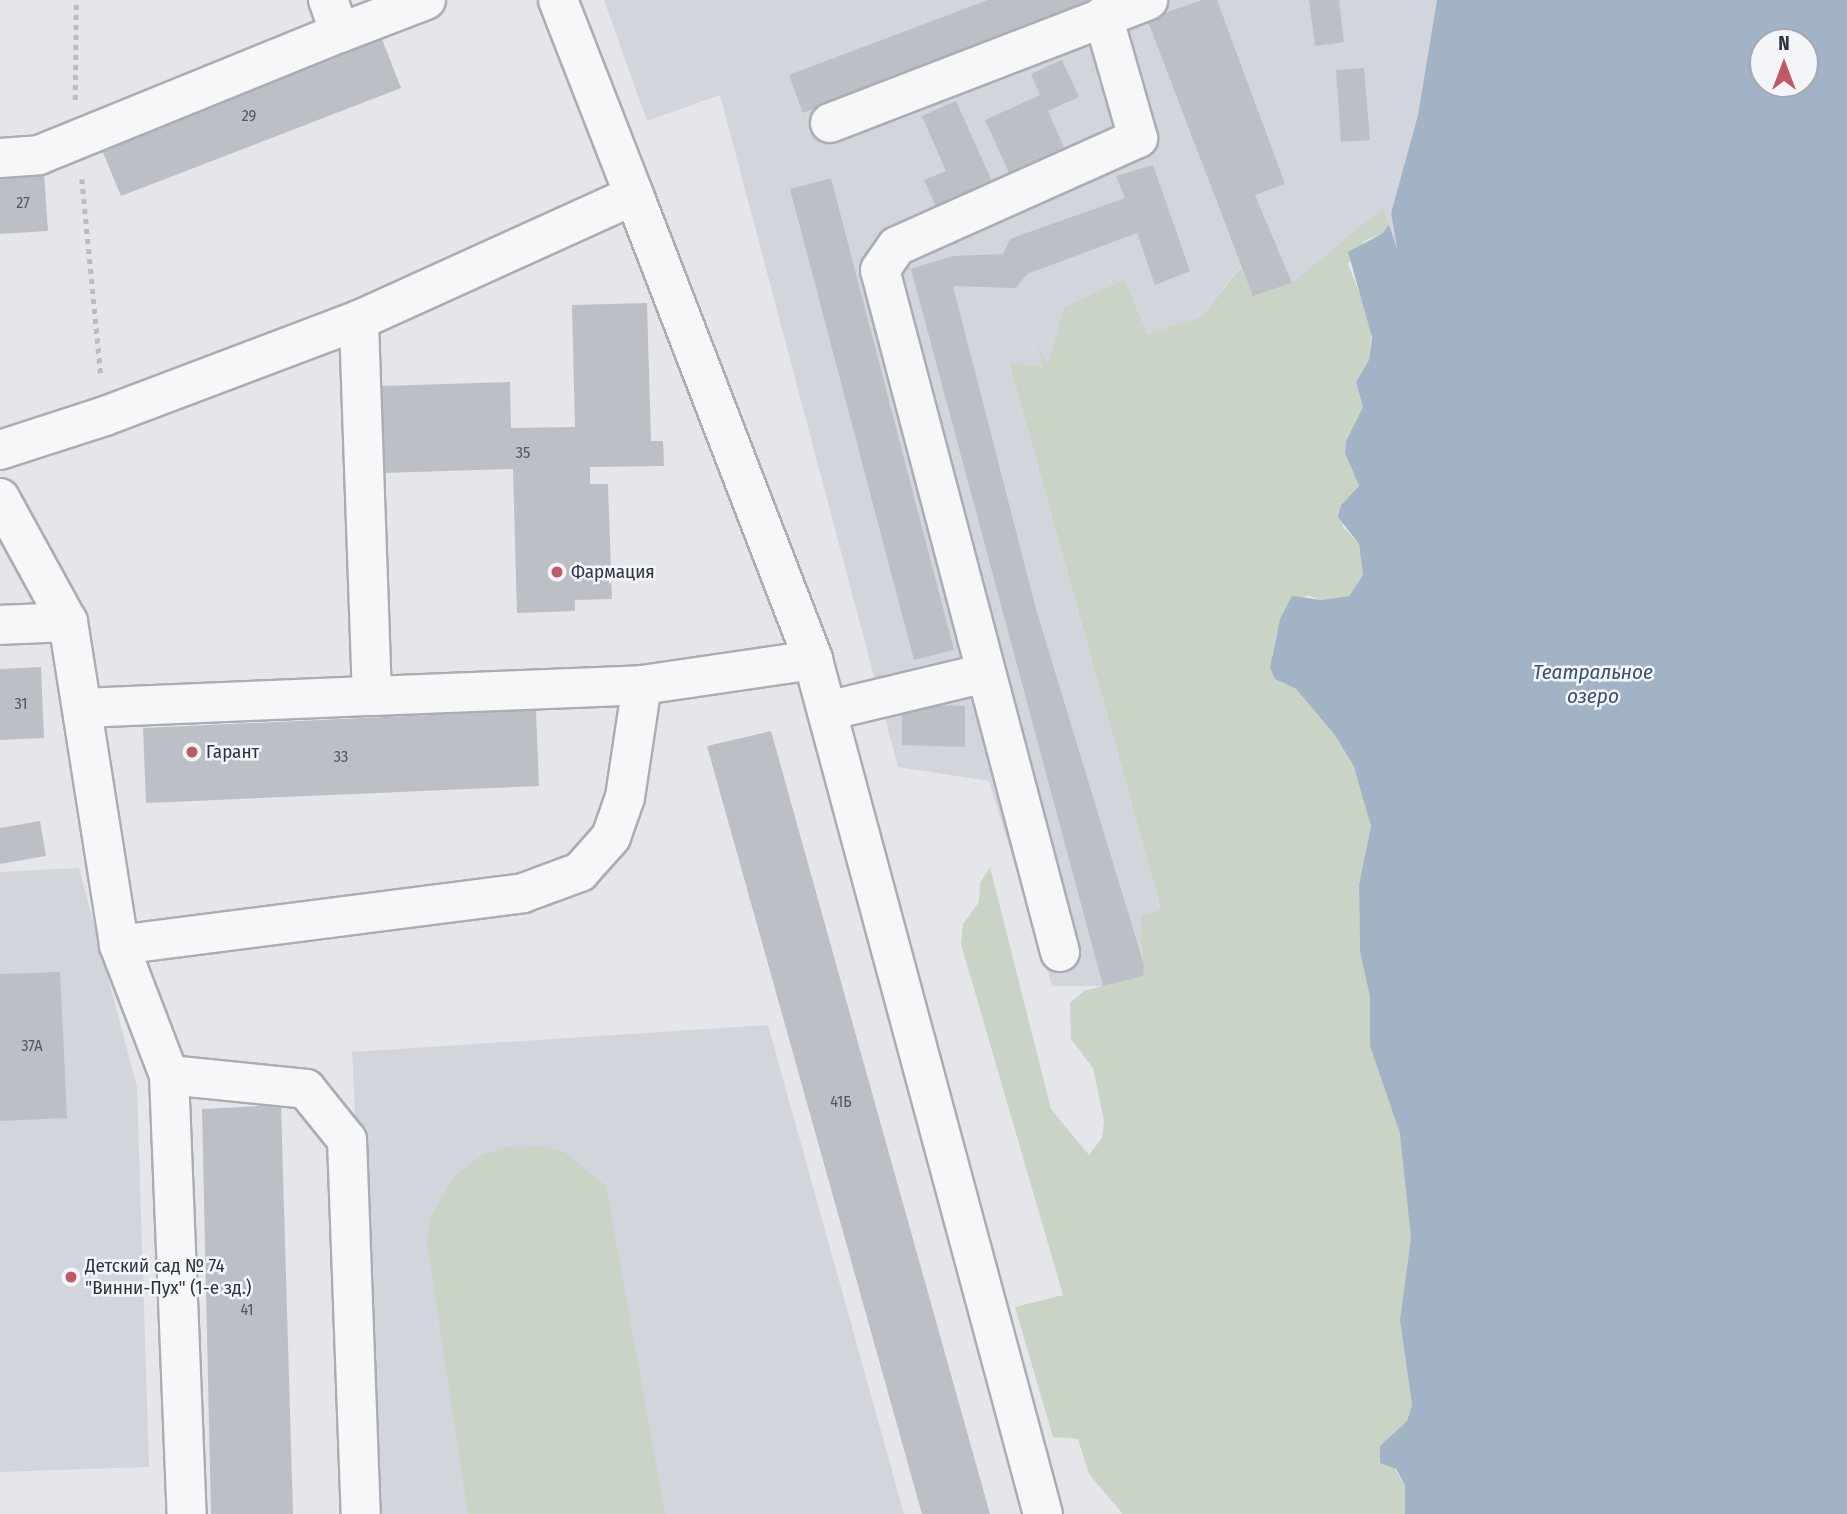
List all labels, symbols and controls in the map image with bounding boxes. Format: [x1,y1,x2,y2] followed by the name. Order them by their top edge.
[1749,28,1819,98] north arrow
[1778,32,1790,55] text: N
[242,106,256,126] house number: 29
[16,193,30,213] house number: 27
[516,443,530,463] house number: 35
[571,561,655,583] place label: Фармация
[549,564,565,580] marker: Фармация
[1533,659,1653,709] water label: Театральное озеро
[14,694,28,714] house number: 31
[206,741,259,763] place label: Гарант
[184,744,200,760] marker: Гарант
[334,747,348,767] house number: 33
[21,1036,43,1056] house number: 37А
[830,1092,852,1112] house number: 41Б
[85,1255,251,1299] place label: Детский сад № 74 "Винни-Пух" (1-е зд.)
[63,1269,79,1285] marker: Детский сад № 74 "Винни-Пух" (1-е зд.)
[240,1300,254,1320] house number: 41

